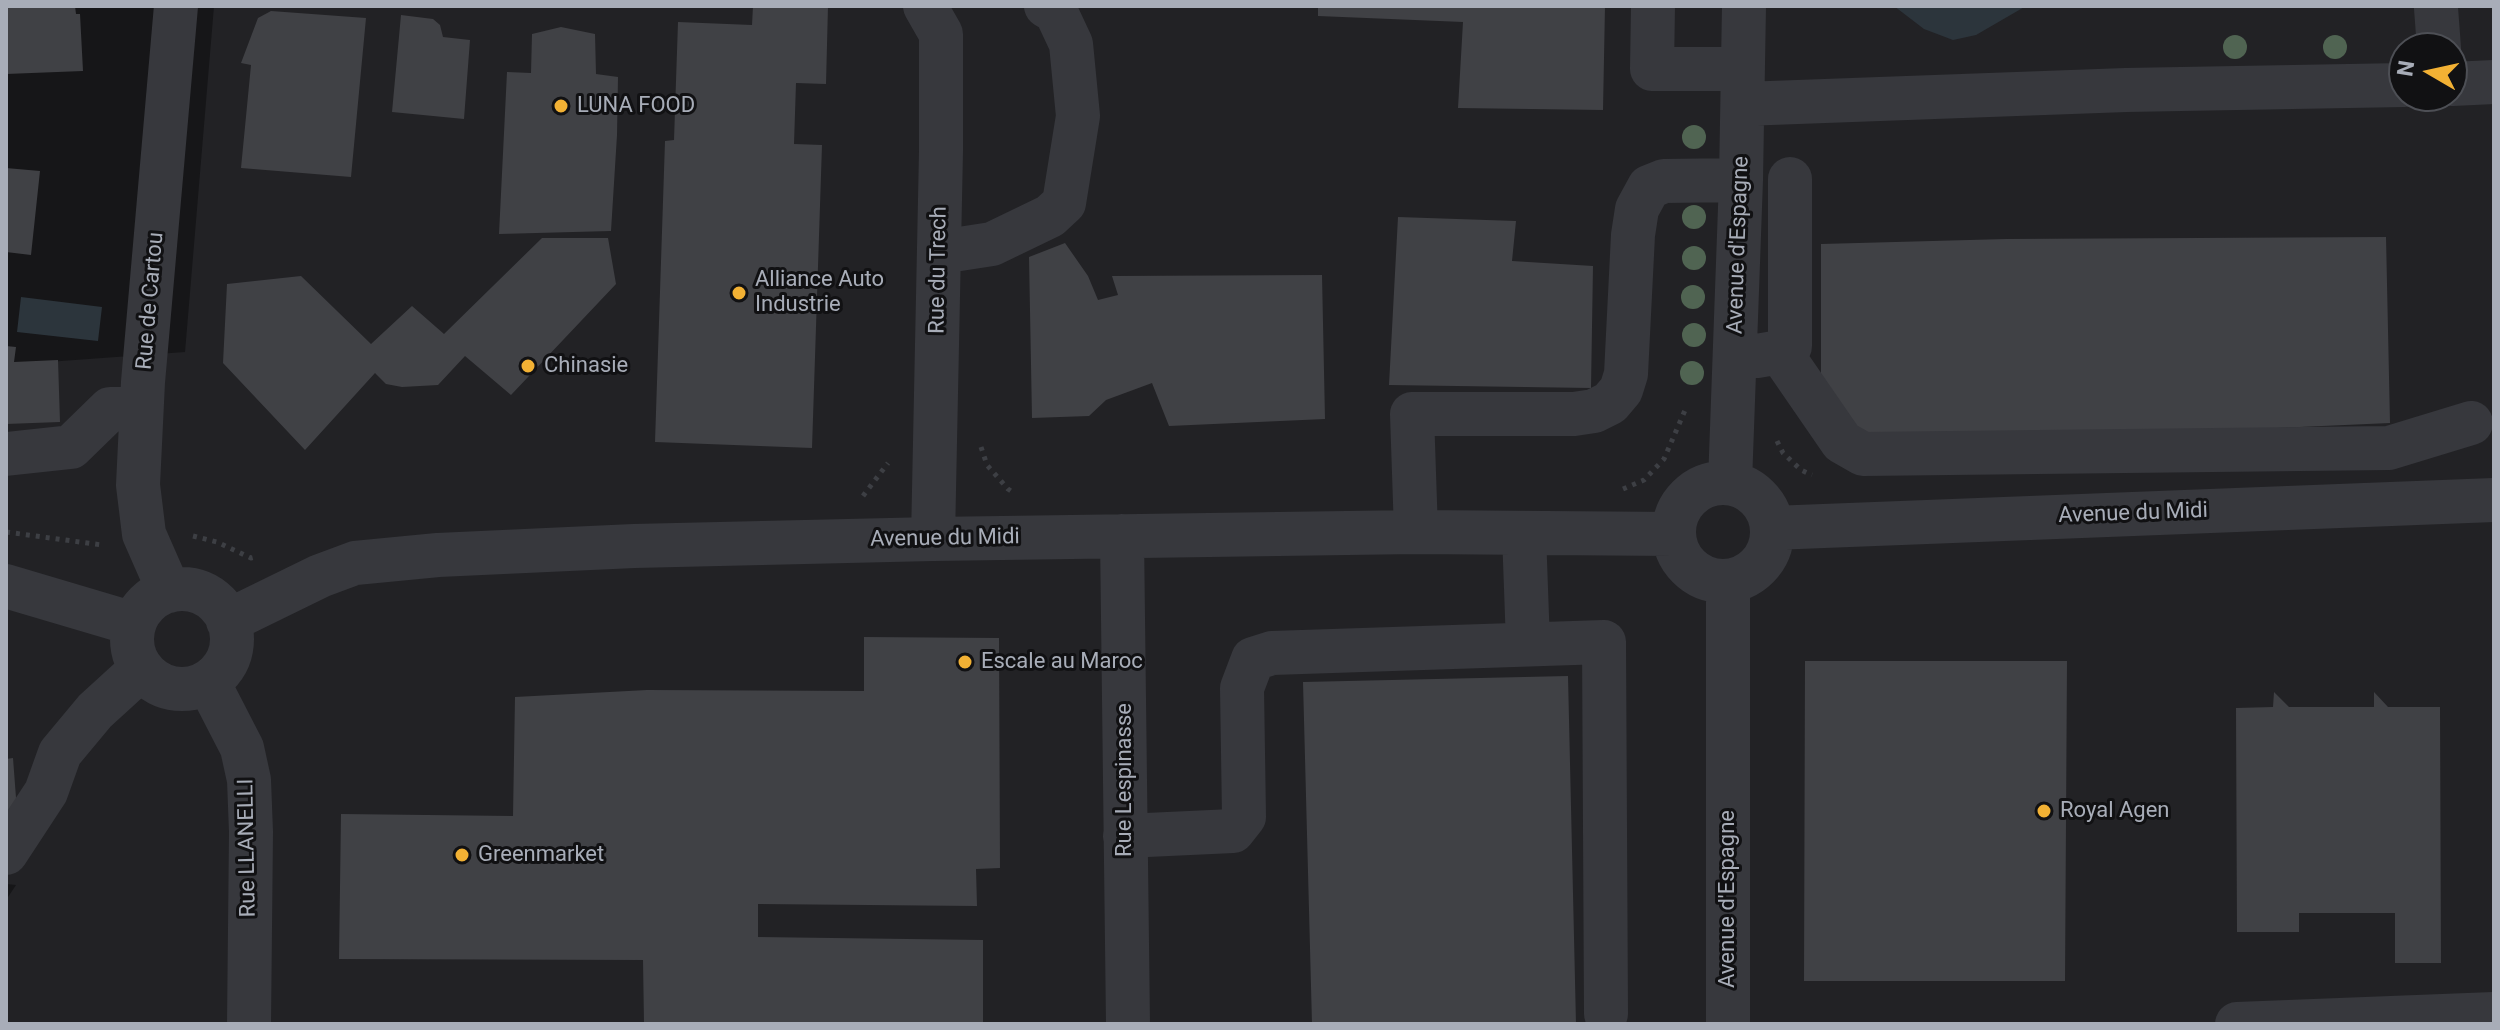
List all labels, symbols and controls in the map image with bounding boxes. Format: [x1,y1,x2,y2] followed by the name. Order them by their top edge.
[2388,32,2468,112] north arrow
[2392,59,2419,78] text: N
[577,93,695,119] place label: LUNA FOOD
[552,97,570,115] marker: LUNA FOOD
[1723,156,1755,334] street label: Avenue d'Espagne
[925,206,953,334] street label: Rue du Trech
[132,231,170,371] street label: Rue de Cartou
[755,267,884,318] place label: Alliance Auto Industrie
[730,284,748,302] marker: Alliance Auto Industrie
[544,353,628,379] place label: Chinasie
[519,357,537,375] marker: Chinasie
[2058,498,2208,530] street label: Avenue du Midi
[870,524,1020,554] street label: Avenue du Midi
[981,649,1143,675] place label: Escale au Maroc
[956,653,974,671] marker: Escale au Maroc
[1112,703,1138,857] street label: Rue Lespinasse
[234,778,262,918] street label: Rue LLANELLI
[2060,798,2169,824] place label: Royal Agen
[2035,802,2053,820] marker: Royal Agen
[1715,810,1741,988] street label: Avenue d'Espagne
[478,842,604,868] place label: Greenmarket
[453,846,471,864] marker: Greenmarket

